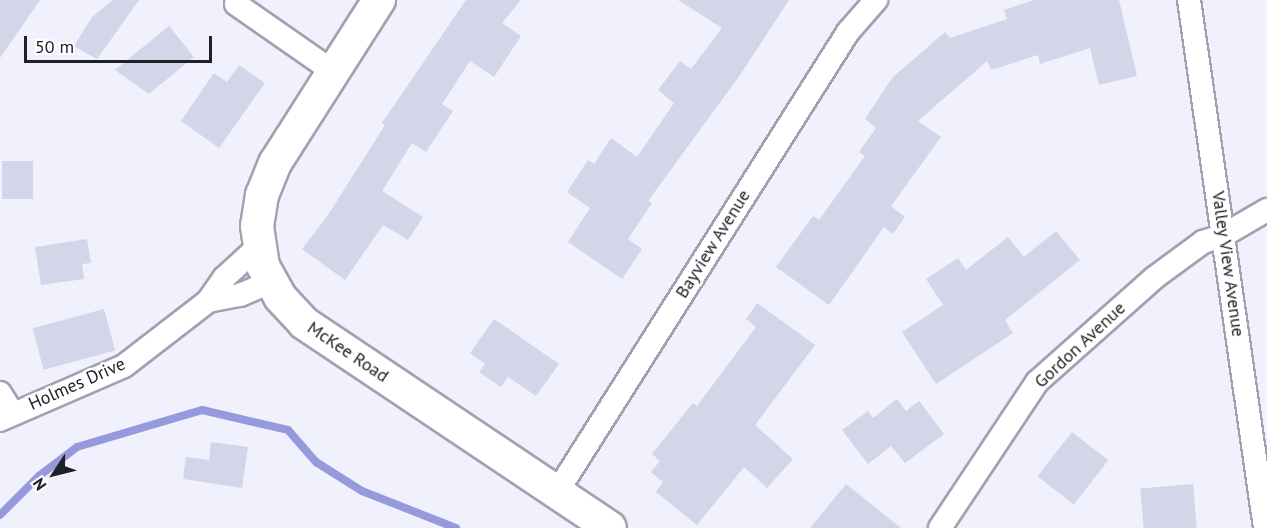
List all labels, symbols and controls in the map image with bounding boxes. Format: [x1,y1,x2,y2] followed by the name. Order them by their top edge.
[27,24,214,62] scale bar
[35,35,74,58] text: 50 m
[671,185,755,303] street label: Bayview Avenue
[1207,189,1249,339] street label: Valley View Avenue
[1030,297,1130,393] street label: Gordon Avenue
[303,317,393,387] street label: McKee Road
[25,353,129,415] street label: Holmes Drive
[24,444,84,504] north arrow
[28,474,50,494] text: N

